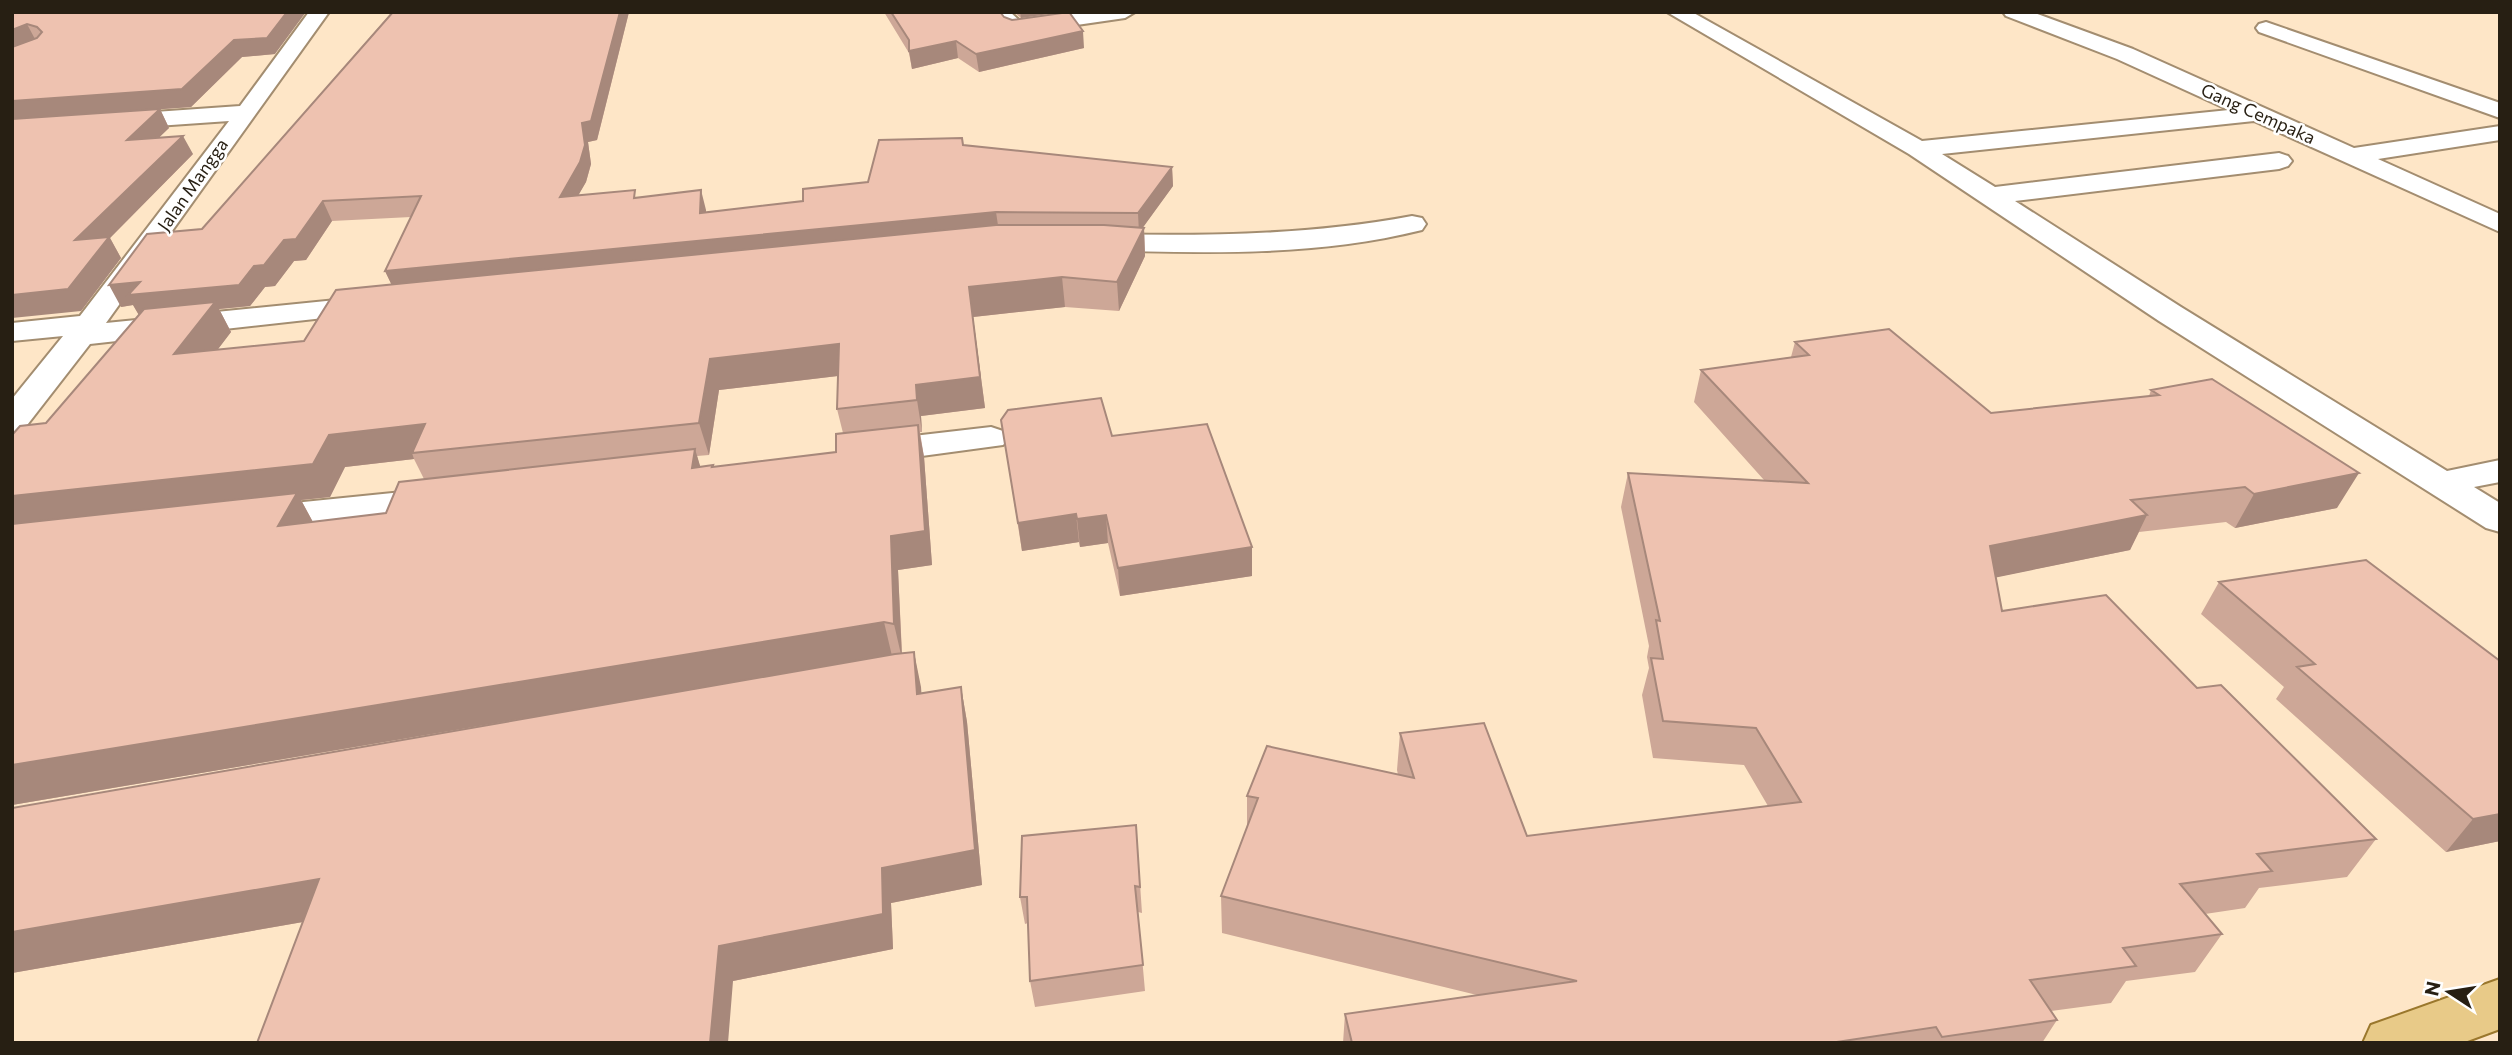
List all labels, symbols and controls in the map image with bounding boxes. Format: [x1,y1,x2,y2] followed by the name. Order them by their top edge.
[2198,78,2319,148] street label: Gang Cempaka
[152,134,232,235] street label: Jalan Mangga
[2414,957,2484,1027] north arrow
[2419,979,2445,998] text: N

